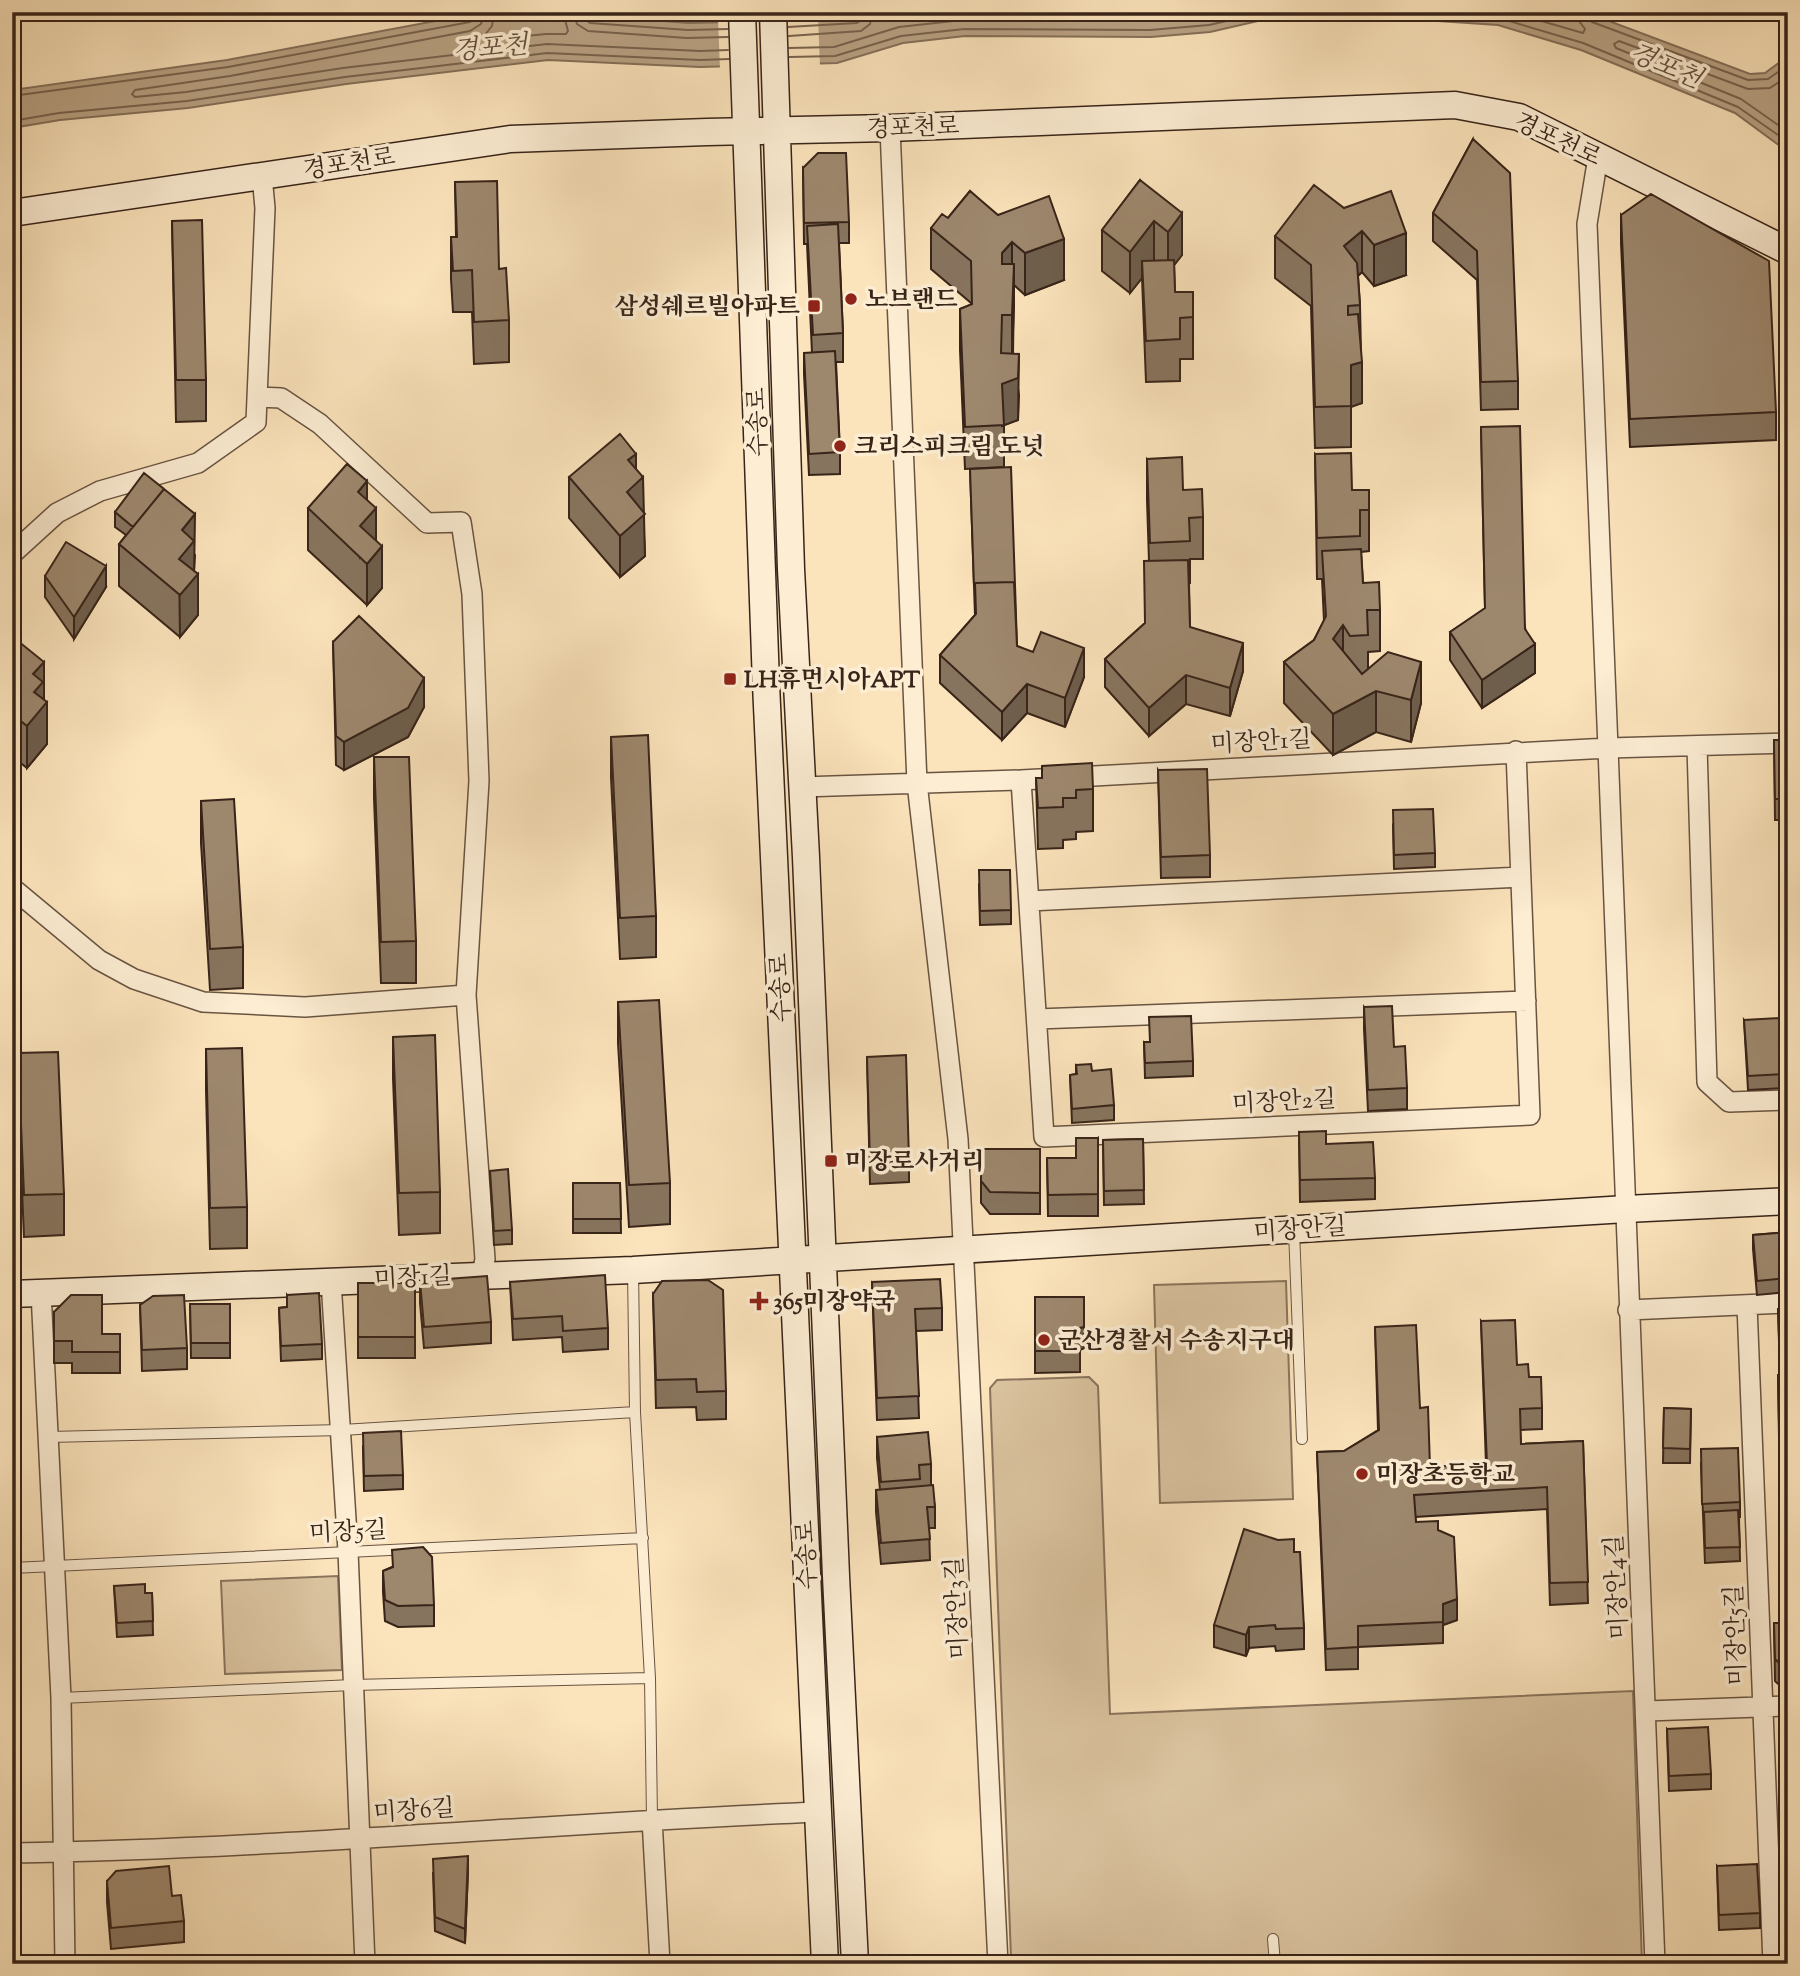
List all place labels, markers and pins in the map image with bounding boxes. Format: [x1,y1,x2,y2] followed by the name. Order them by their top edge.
[865,284,958,318] place label: 노브랜드
[615,291,800,325] place label: 삼성쉐르빌아파트
[843,291,859,307] marker: 노브랜드
[806,298,822,314] marker: 삼성쉐르빌아파트
[854,431,1045,465] place label: 크리스피크림 도넛
[832,438,848,454] marker: 크리스피크림 도넛
[744,664,920,698] place label: LH휴먼시아APT
[722,671,738,687] marker: LH휴먼시아APT
[845,1146,984,1180] place label: 미장로사거리
[823,1153,839,1169] marker: 미장로사거리
[773,1286,895,1320] place label: 365미장약국
[751,1293,767,1309] marker: 365미장약국
[1058,1325,1295,1359] place label: 군산경찰서 수송지구대
[1036,1332,1052,1348] marker: 군산경찰서 수송지구대
[1376,1459,1515,1493] place label: 미장초등학교
[1354,1466,1370,1482] marker: 미장초등학교

